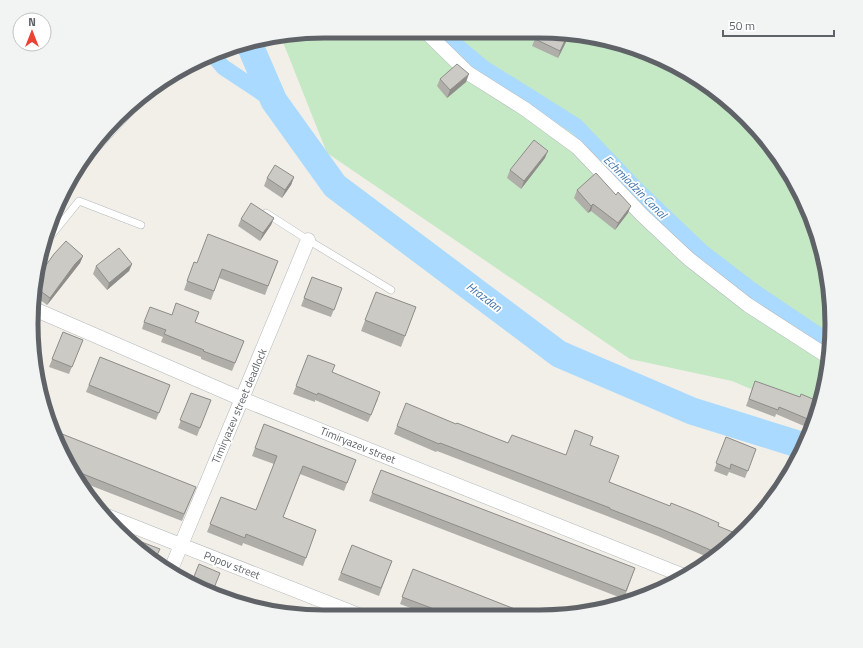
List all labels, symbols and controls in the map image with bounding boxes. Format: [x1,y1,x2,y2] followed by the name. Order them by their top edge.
[12,12,52,52] north arrow
[723,12,834,38] scale bar
[28,14,36,30] text: N
[729,16,755,35] text: 50 m
[599,151,672,224] water label: Echmiadzin Canal
[463,277,507,317] water label: Hrazdan
[207,345,271,466] street label: Timiryazev street deadlock
[318,423,398,467] street label: Timiryazev street
[202,547,263,583] street label: Popov street

